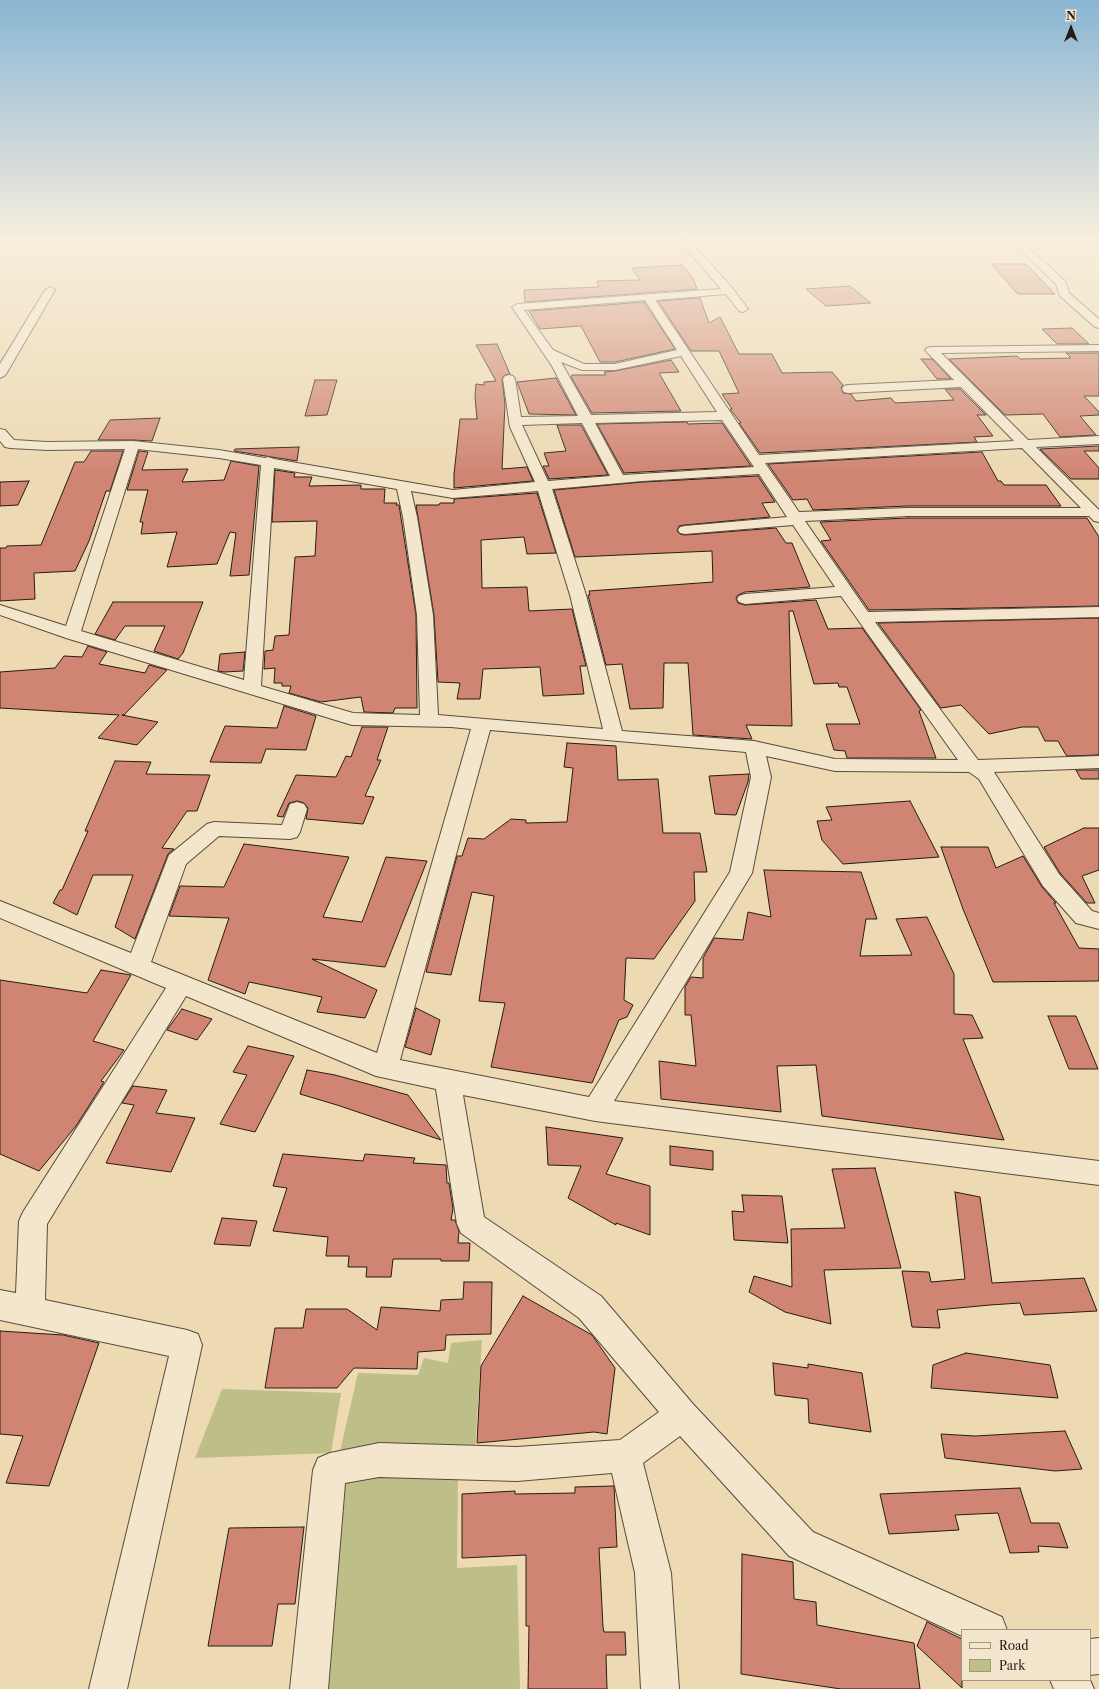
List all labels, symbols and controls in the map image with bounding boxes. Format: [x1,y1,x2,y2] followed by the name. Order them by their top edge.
[1051,8,1091,48] north arrow
[1066,9,1076,23] text: N
[961,1629,1091,1681] legend
[999,1638,1029,1653] text: Road
[999,1658,1025,1673] text: Park

